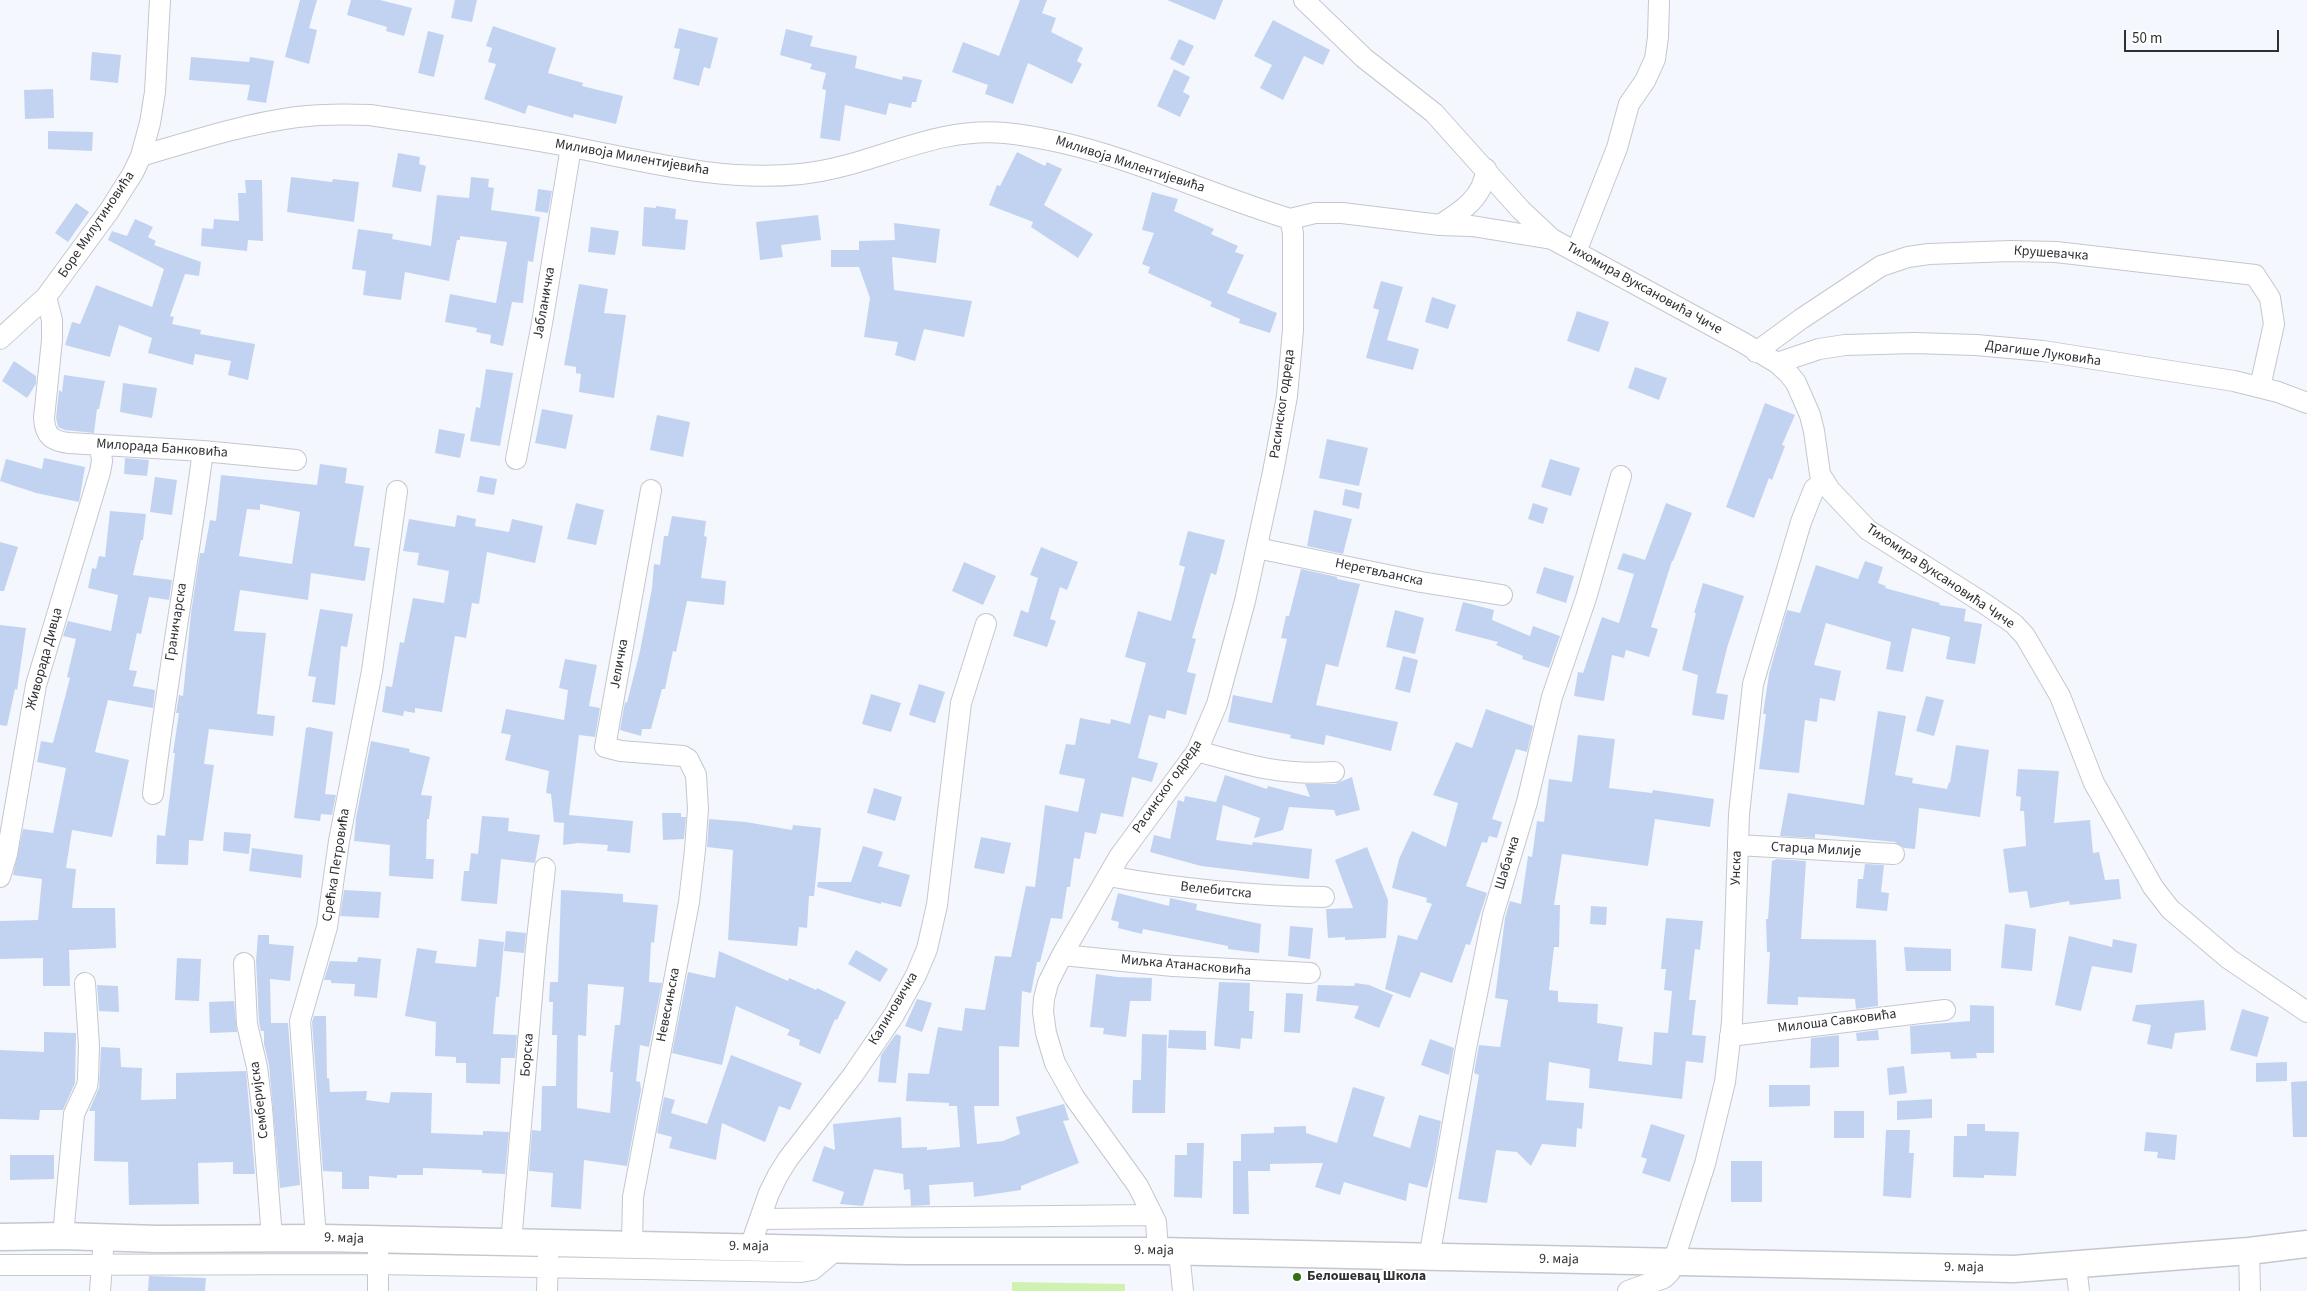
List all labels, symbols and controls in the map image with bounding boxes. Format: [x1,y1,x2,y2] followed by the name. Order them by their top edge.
[2127,20,2282,52] scale bar
[2132,28,2162,49] text: 50 m
[1053,133,1207,197] street label: Миливоја Милентијевића
[554,136,710,180] street label: Миливоја Милентијевића
[55,169,139,281] street label: Боре Милутиновића
[1563,239,1725,339] street label: Тихомира Вуксановића Чиче
[2013,243,2089,265] street label: Крушевачка
[530,266,560,340] street label: Јабланичка
[1984,338,2102,370] street label: Драгише Луковића
[1267,348,1299,460] street label: Расинског одреда
[96,436,228,462] street label: Милорада Банковића
[1863,521,2017,633] street label: Тихомира Вуксановића Чиче
[1333,555,1425,591] street label: Неретвљанска
[163,582,191,662] street label: Граничарска
[23,606,67,712] street label: Живорада Дивца
[607,638,633,690] street label: Јеличка
[1130,737,1206,837] street label: Расинског одреда
[320,807,354,923] street label: Срећка Петровића
[1492,834,1524,892] street label: Шабачка
[1771,839,1861,861] street label: Старца Милије
[1728,850,1746,886] street label: Унска
[1180,879,1252,903] street label: Велебитска
[1120,952,1252,980] street label: Миљка Атанасковића
[654,966,684,1044] street label: Невесињска
[866,970,922,1048] street label: Калиновичка
[1777,1006,1897,1038] street label: Милоша Савковића
[518,1032,538,1078] street label: Борска
[247,1060,273,1140] street label: Семберијска
[324,1230,364,1248] street label: 9. маја
[729,1238,769,1256] street label: 9. маја
[1134,1242,1174,1260] street label: 9. маја
[1539,1251,1579,1269] street label: 9. маја
[1944,1259,1984,1277] street label: 9. маја
[1307,1269,1426,1285] place label: Белошевац Школа
[1291,1271,1303,1283] marker: Белошевац Школа

